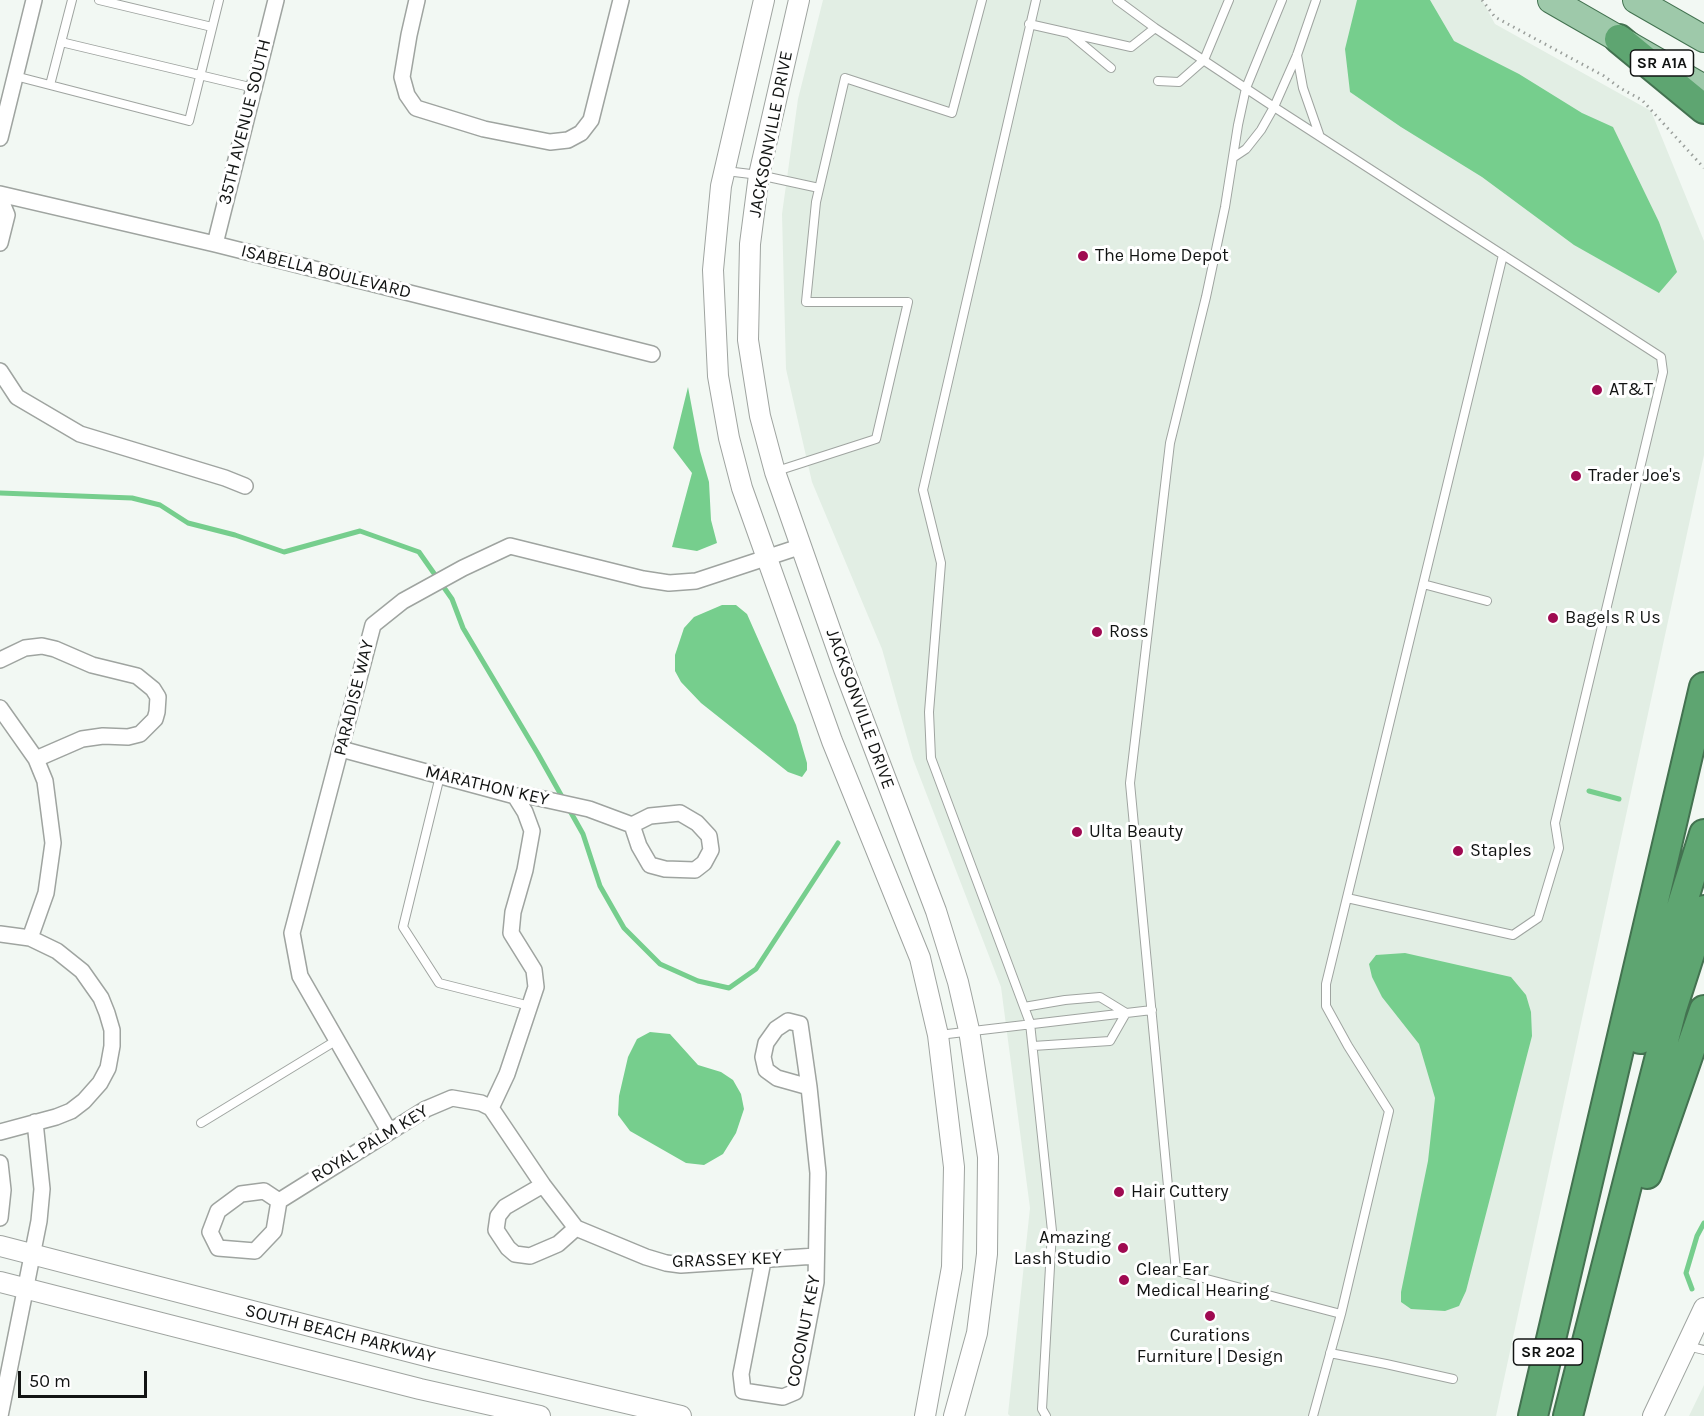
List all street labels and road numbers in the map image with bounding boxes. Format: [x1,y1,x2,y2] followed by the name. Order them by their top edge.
[214,37,276,207] street label: 35TH AVENUE SOUTH
[744,49,798,219] street label: JACKSONVILLE DRIVE
[1630,50,1694,76] road number: SR A1A
[239,240,413,304] street label: ISABELLA BOULEVARD
[821,626,899,792] street label: JACKSONVILLE DRIVE
[329,638,379,758] street label: PARADISE WAY
[423,761,551,811] street label: MARATHON KEY
[308,1101,432,1187] street label: ROYAL PALM KEY
[672,1247,782,1273] street label: GRASSEY KEY
[783,1273,825,1389] street label: COCONUT KEY
[243,1300,437,1368] street label: SOUTH BEACH PARKWAY
[1514,1339,1582,1365] road number: SR 202

